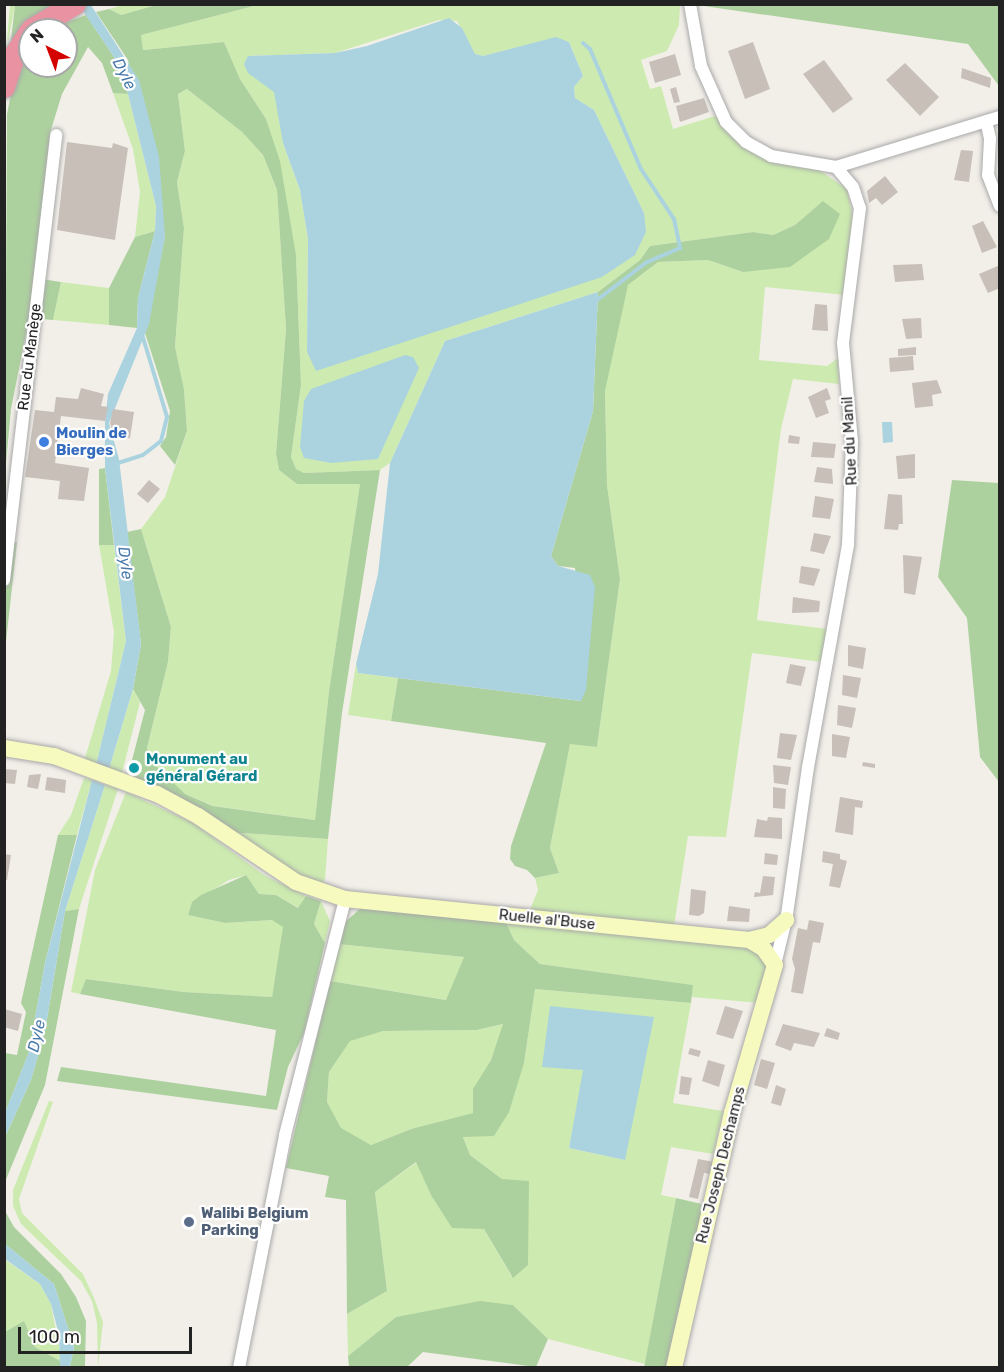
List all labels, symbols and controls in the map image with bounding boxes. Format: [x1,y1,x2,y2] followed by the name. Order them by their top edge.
[18,18,78,78] north arrow
[26,25,48,47] text: N
[108,55,140,93] water label: Dyle
[15,303,45,411] street label: Rue du Manège
[839,396,861,486] street label: Rue du Manil
[56,424,127,459] place label: Moulin de Bierges
[37,435,51,449] marker: Moulin de Bierges
[113,546,137,580] water label: Dyle
[146,750,257,785] place label: Monument au général Gérard
[127,761,141,775] marker: Monument au général Gérard
[498,906,596,934] street label: Ruelle al'Buse
[24,1018,50,1054] water label: Dyle
[693,1085,749,1245] street label: Rue Joseph Dechamps
[201,1204,308,1239] place label: Walibi Belgium Parking
[182,1215,196,1229] marker: Walibi Belgium Parking
[21,1315,195,1353] scale bar
[29,1326,80,1348] text: 100 m

